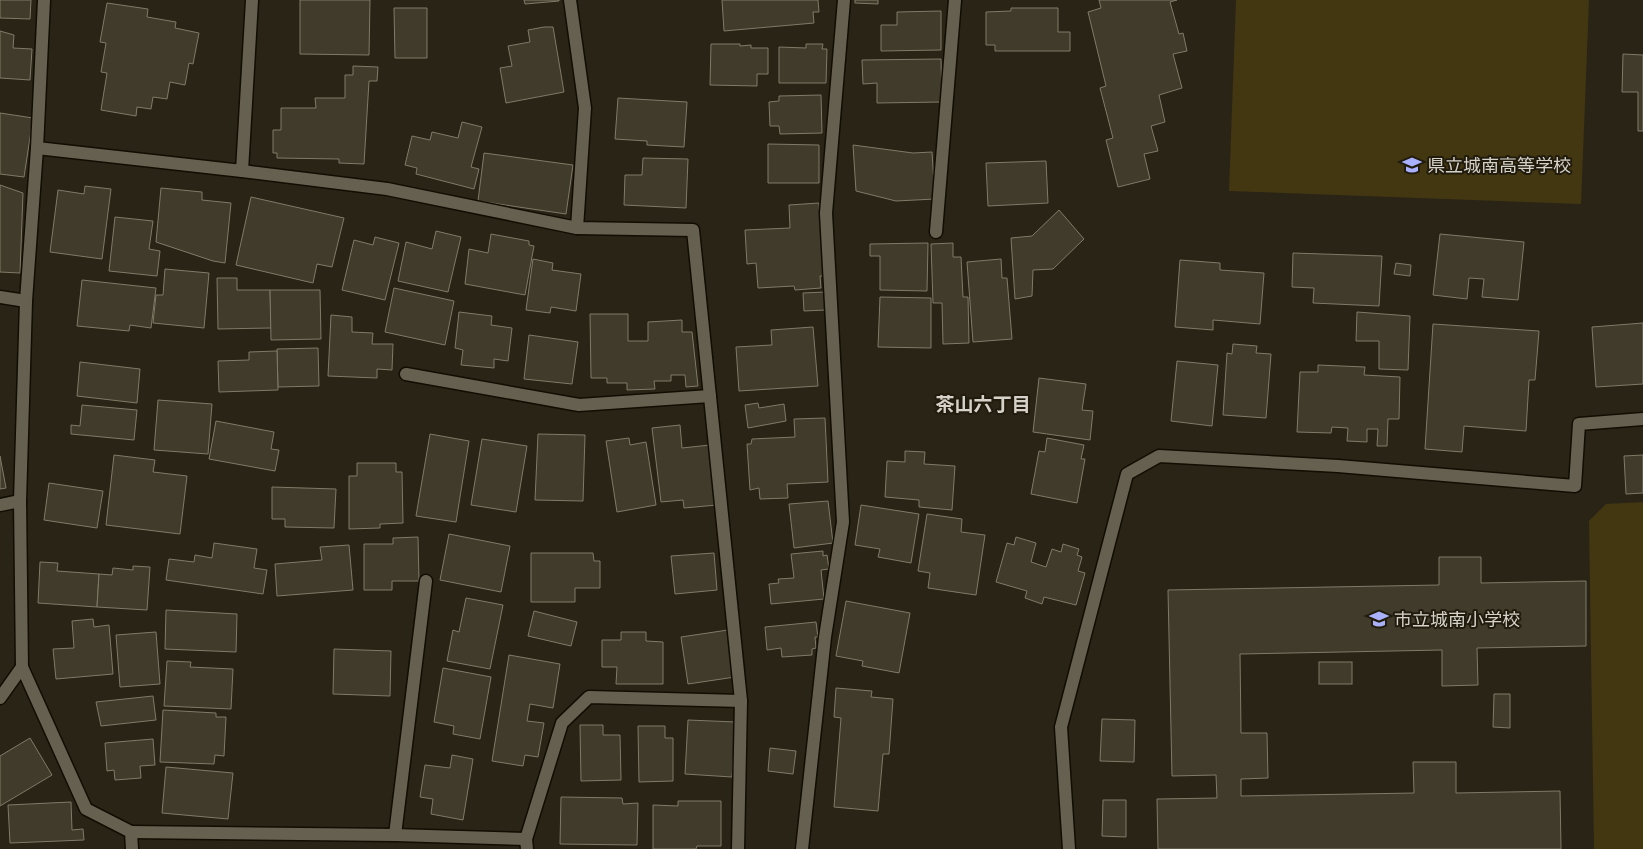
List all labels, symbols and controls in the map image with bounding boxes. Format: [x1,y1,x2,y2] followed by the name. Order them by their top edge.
[1401,154,1423,176] school or university icon: 県立城南高等学校
[1427,154,1571,176] place label: 県立城南高等学校
[935,392,1031,415] district label: 茶山六丁目
[1368,608,1390,630] school or university icon: 市立城南小学校
[1394,608,1520,630] place label: 市立城南小学校

